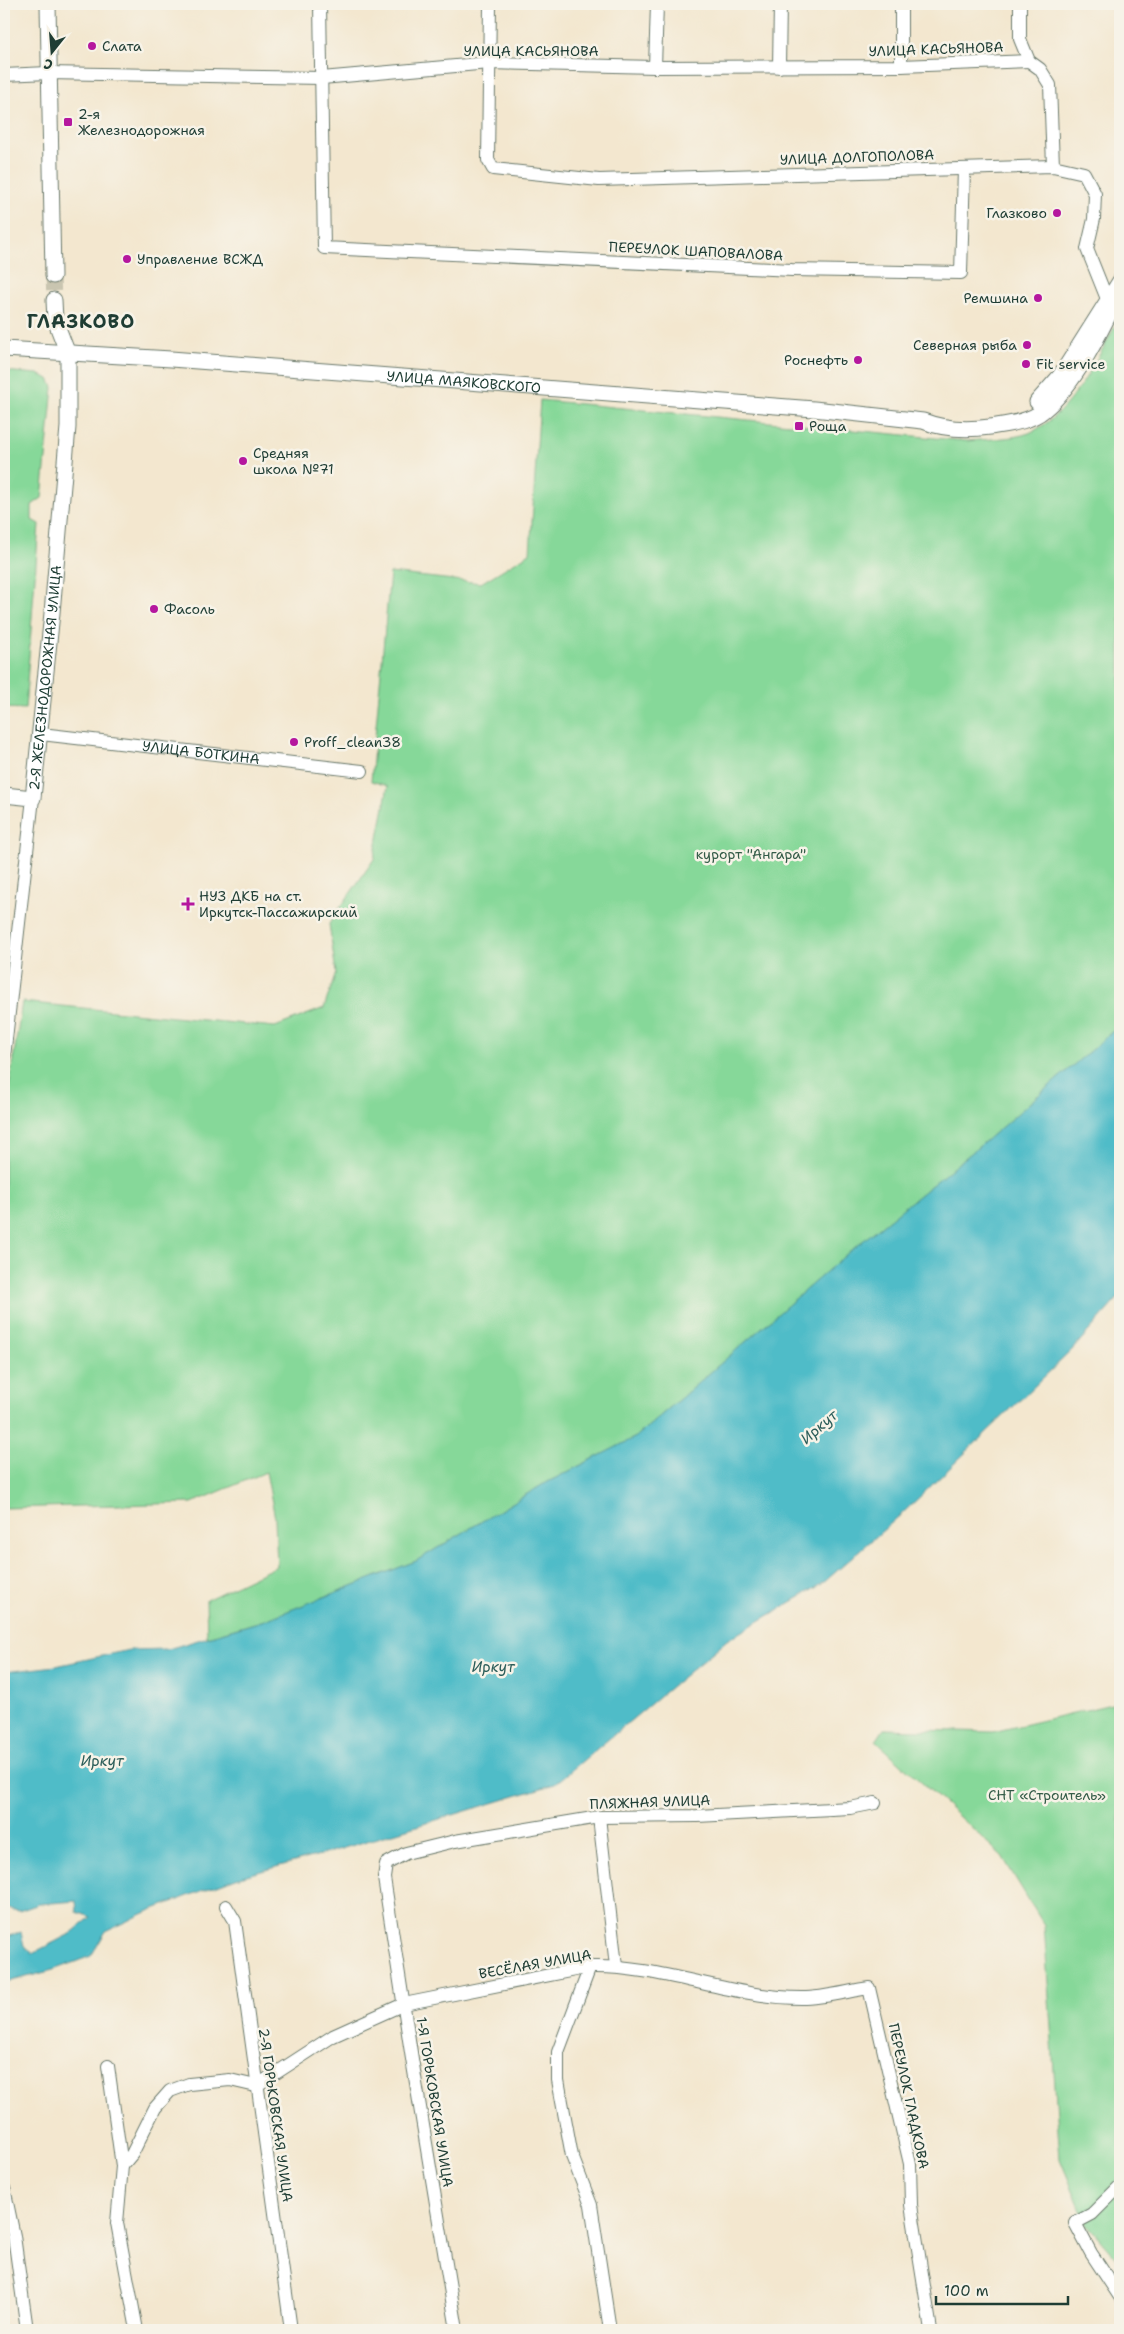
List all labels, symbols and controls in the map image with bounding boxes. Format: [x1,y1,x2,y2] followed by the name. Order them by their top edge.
[28,28,78,78] north arrow
[102,37,142,55] place label: Слата
[868,38,1004,60] street label: УЛИЦА КАСЬЯНОВА
[86,40,98,52] marker: Слата
[463,42,599,60] street label: УЛИЦА КАСЬЯНОВА
[41,55,55,74] text: С
[78,105,205,139] place label: 2-я Железнодорожная
[62,116,74,128] marker: 2-я Железнодорожная
[779,145,935,169] street label: УЛИЦА ДОЛГОПОЛОВА
[986,204,1047,222] place label: Глазково
[1051,207,1063,219] marker: Глазково
[608,237,784,265] street label: ПЕРЕУЛОК ШАПОВАЛОВА
[137,250,263,268] place label: Управление ВСЖД
[121,253,133,265] marker: Управление ВСЖД
[963,289,1028,307] place label: Ремшина
[1032,292,1044,304] marker: Ремшина
[27,309,135,334] district label: ГЛАЗКОВО
[913,336,1017,354] place label: Северная рыба
[1021,339,1033,351] marker: Северная рыба
[784,351,848,369] place label: Роснефть
[852,354,864,366] marker: Роснефть
[1036,355,1105,373] place label: Fit service
[1020,358,1032,370] marker: Fit service
[386,367,542,397] street label: УЛИЦА МАЯКОВСКОГО
[809,417,847,435] place label: Роща
[793,420,805,432] marker: Роща
[253,444,334,478] place label: Средняя школа №71
[237,455,249,467] marker: Средняя школа №71
[25,564,65,791] street label: 2-Я ЖЕЛЕЗНОДОРОЖНАЯ УЛИЦА
[164,600,215,618] place label: Фасоль
[148,603,160,615] marker: Фасоль
[304,733,401,751] place label: Proff_clean38
[288,736,300,748] marker: Proff_clean38
[141,737,261,768] street label: УЛИЦА БОТКИНА
[696,845,806,863] park label: курорт "Ангара"
[199,887,357,921] place label: НУЗ ДКБ на ст. Иркутск-Пассажирский
[181,897,195,911] marker: НУЗ ДКБ на ст. Иркутск-Пассажирский
[796,1404,843,1449] water label: Иркут
[471,1657,516,1677] water label: Иркут
[80,1751,125,1771] water label: Иркут
[988,1786,1106,1804] park label: СНТ «Строитель»
[589,1791,711,1813] street label: ПЛЯЖНАЯ УЛИЦА
[477,1945,593,1983] street label: ВЕСЁЛАЯ УЛИЦА
[413,2016,457,2188] street label: 1-Я ГОРЬКОВСКАЯ УЛИЦА
[885,2022,933,2170] street label: ПЕРЕУЛОК ГЛАДКОВА
[255,2027,297,2203] street label: 2-Я ГОРЬКОВСКАЯ УЛИЦА
[936,2274,1069,2306] scale bar
[944,2281,989,2301] text: 100 m

